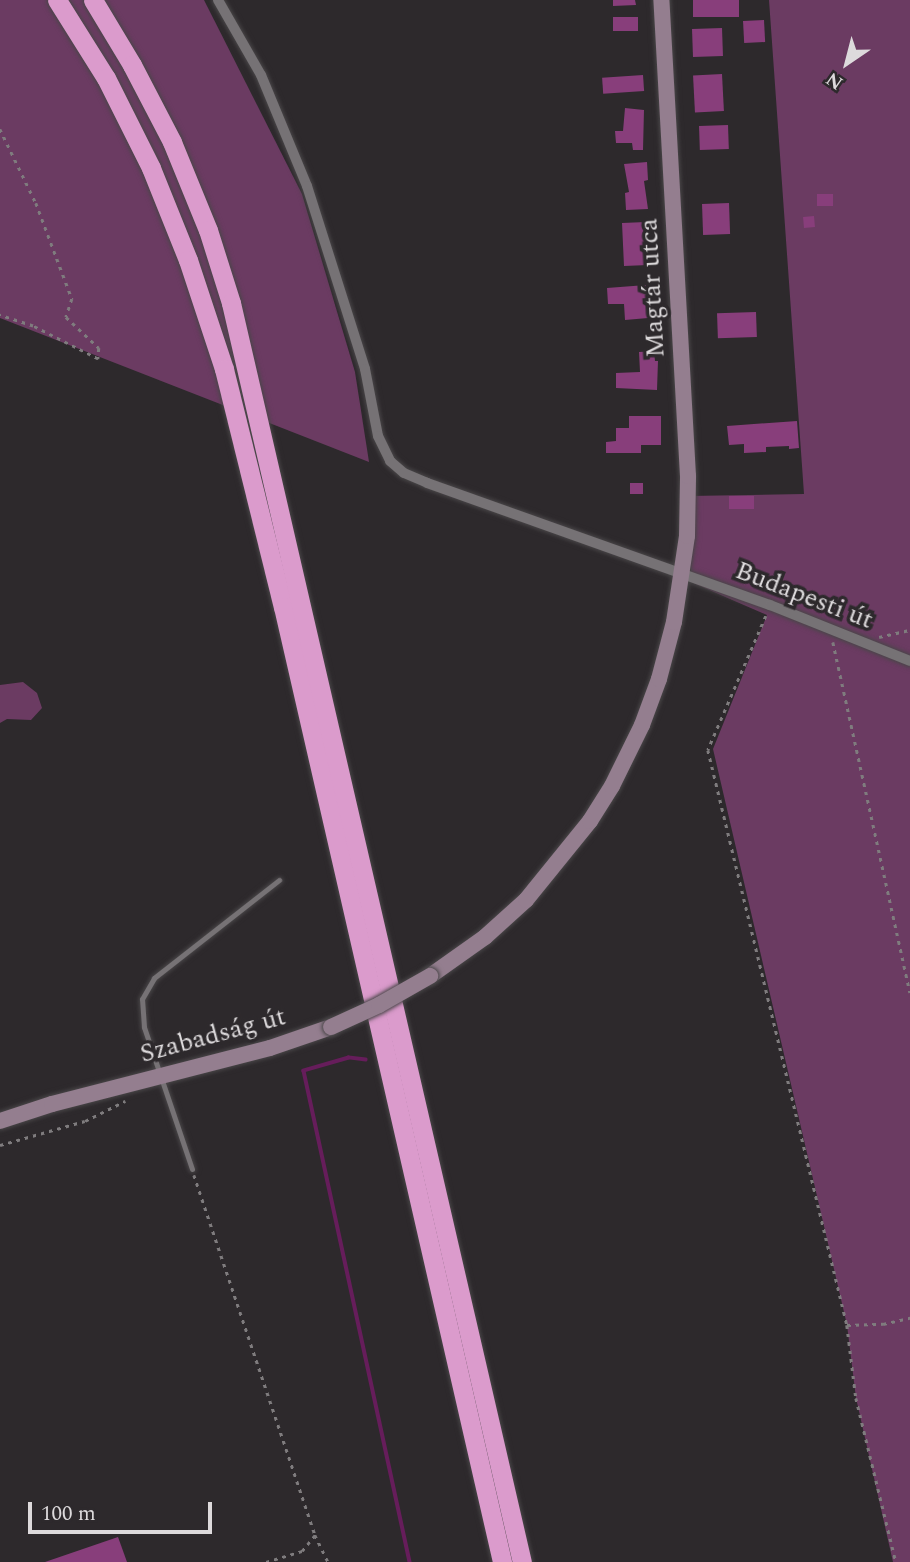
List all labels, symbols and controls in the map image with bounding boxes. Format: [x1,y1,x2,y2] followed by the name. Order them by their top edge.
[812,28,882,98] north arrow
[820,64,849,97] text: N
[634,218,672,358] street label: Magtár utca
[731,555,877,637] street label: Budapesti út
[137,1002,289,1070] street label: Szabadság út
[32,1488,215,1532] scale bar
[41,1498,96,1530] text: 100 m

